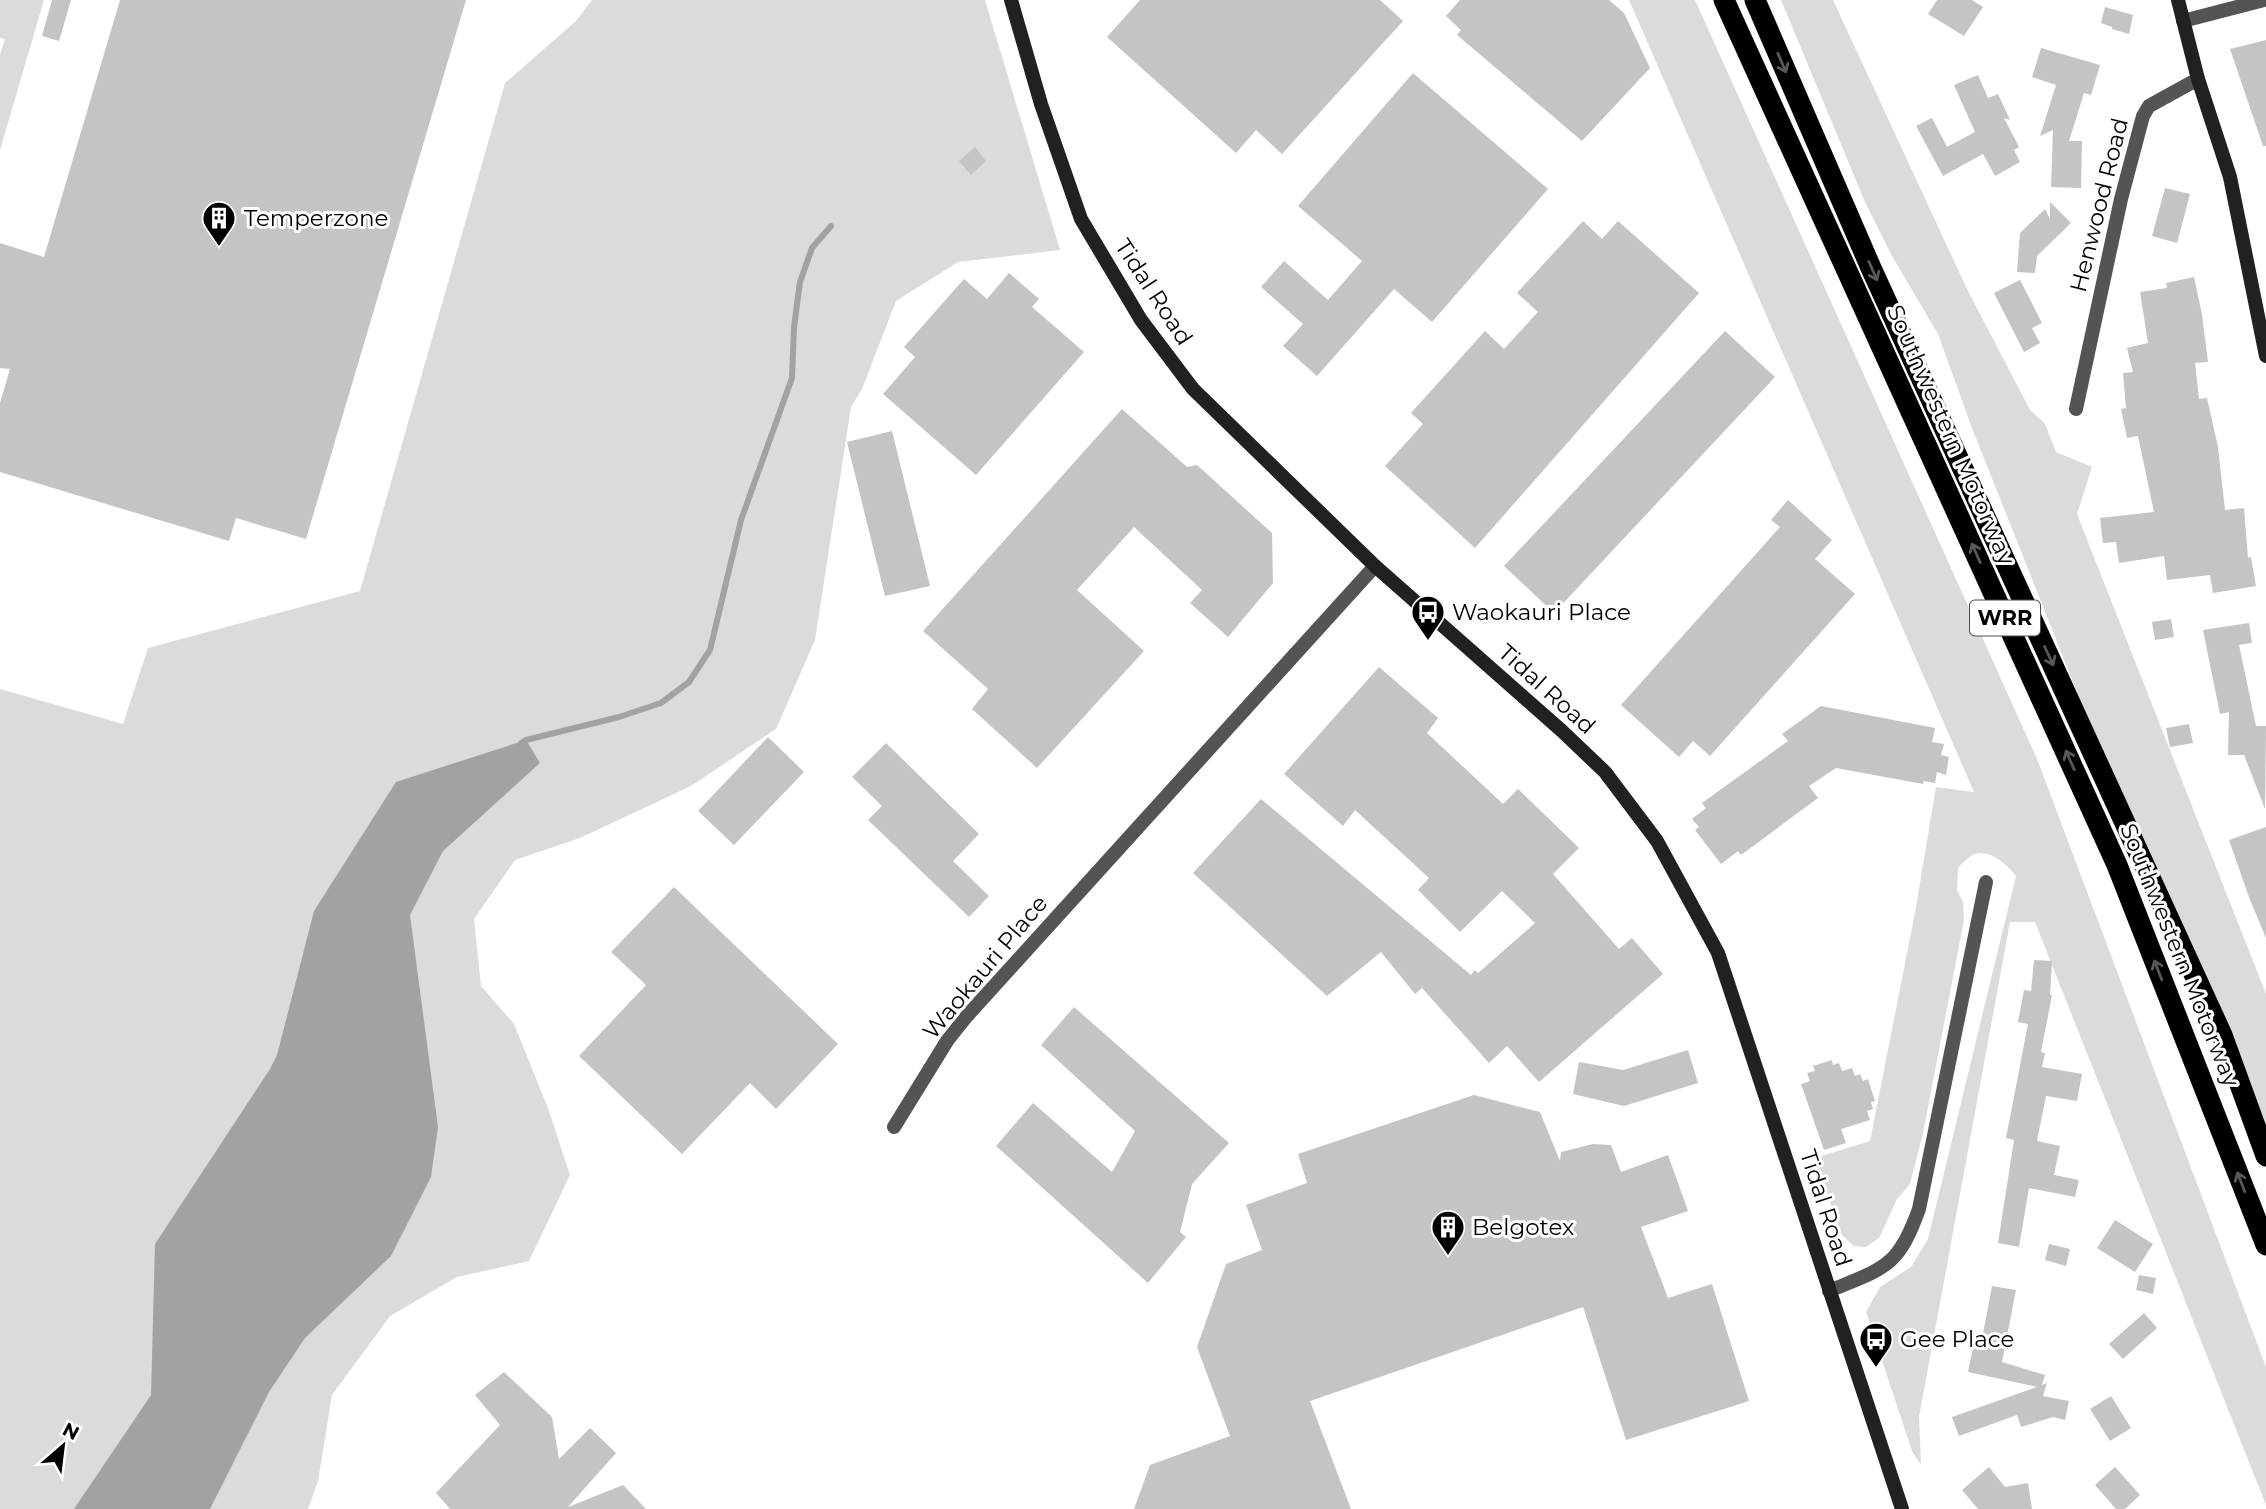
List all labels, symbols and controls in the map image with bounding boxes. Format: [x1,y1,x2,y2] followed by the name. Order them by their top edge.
[1776,51,1789,73] one-way arrow
[2064,115,2134,295] street label: Henwood Road
[200,199,238,248] building icon: Temperzone
[244,204,388,232] place label: Temperzone
[1109,234,1199,350] street label: Tidal Road
[1867,260,1880,281] one-way arrow
[1881,301,2021,570] street label: Southwestern Motorway
[1969,543,1982,564] one-way arrow
[1409,593,1447,642] bus stop icon: Waokauri Place
[1452,598,1631,626] place label: Waokauri Place
[1970,600,2040,636] road number: WRR
[1493,638,1601,740] street label: Tidal Road
[2043,645,2056,667] one-way arrow
[2063,750,2076,771] one-way arrow
[2114,819,2246,1091] street label: Southwestern Motorway
[917,889,1053,1045] street label: Waokauri Place
[2151,959,2164,981] one-way arrow
[1794,1146,1858,1270] street label: Tidal Road
[2234,1171,2247,1193] one-way arrow
[1429,1208,1467,1257] building icon: Belgotex
[1472,1213,1574,1241] place label: Belgotex
[1857,1320,1895,1369] bus stop icon: Gee Place
[1900,1325,2015,1353] place label: Gee Place
[28,1411,98,1481] north arrow
[59,1418,83,1445] text: N

